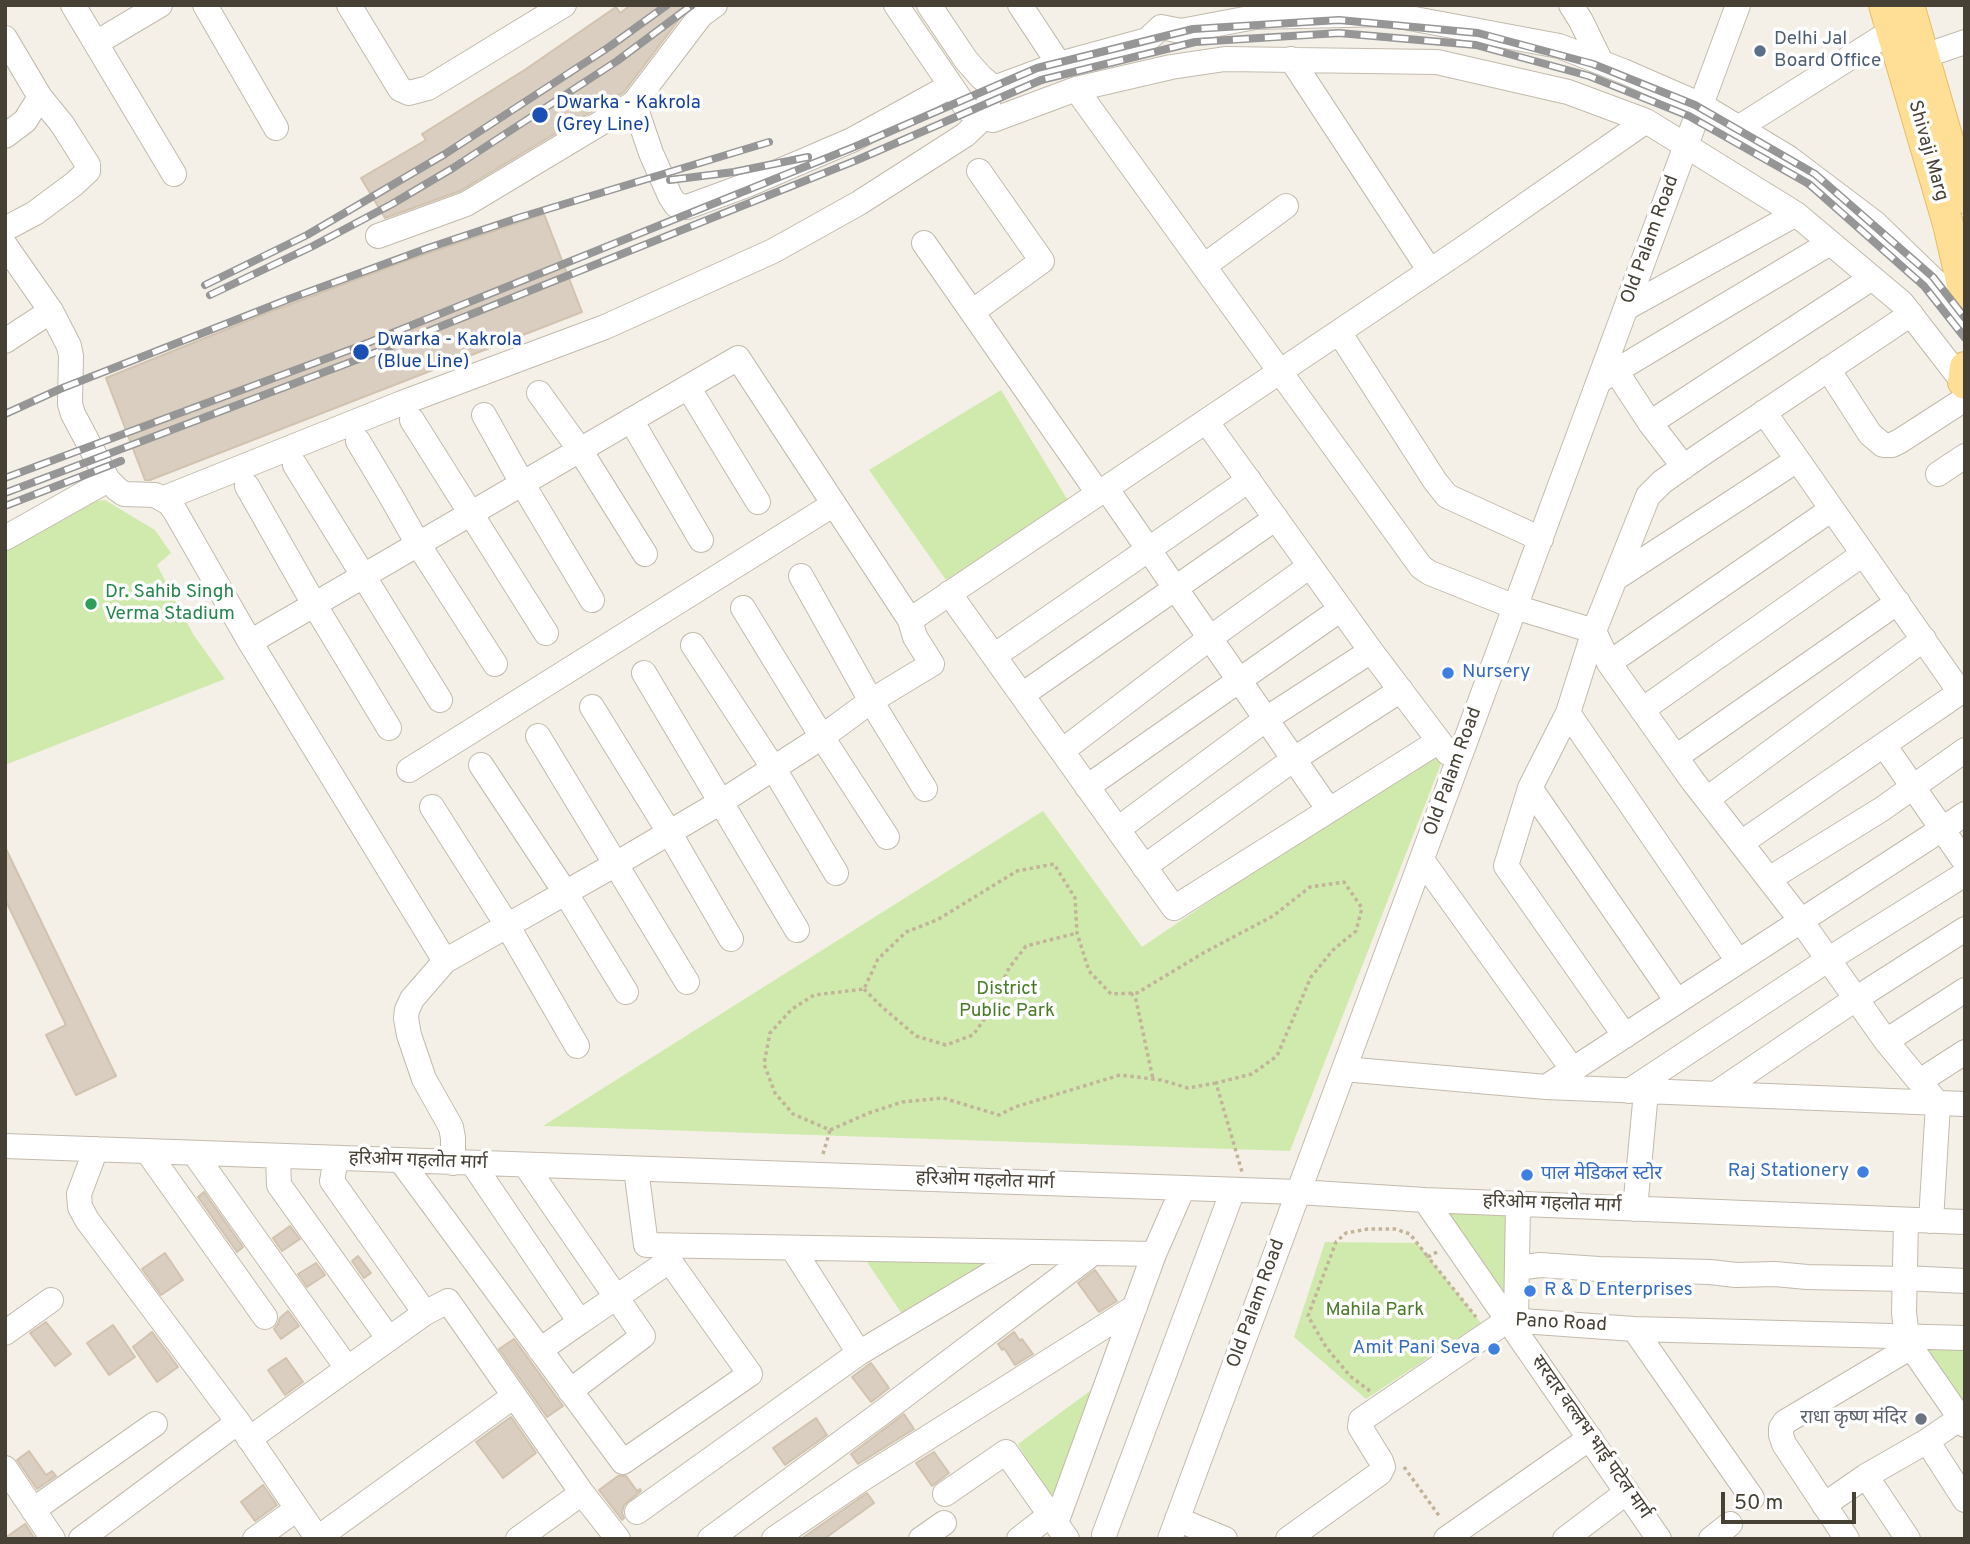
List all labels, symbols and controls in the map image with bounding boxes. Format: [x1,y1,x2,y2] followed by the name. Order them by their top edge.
[1774,29,1881,73] place label: Delhi Jal Board Office
[1752,43,1768,59] marker: Delhi Jal Board Office
[556,93,701,137] place label: Dwarka - Kakrola (Grey Line)
[1902,98,1952,204] street label: Shivaji Marg
[530,105,550,125] marker: Dwarka - Kakrola (Grey Line)
[1617,173,1685,307] street label: Old Palam Road
[377,330,522,374] place label: Dwarka - Kakrola (Blue Line)
[351,342,371,362] marker: Dwarka - Kakrola (Blue Line)
[105,582,235,626] place label: Dr. Sahib Singh Verma Stadium
[83,596,99,612] marker: Dr. Sahib Singh Verma Stadium
[1462,662,1530,684] place label: Nursery
[1440,665,1456,681] marker: Nursery
[1420,705,1488,839] street label: Old Palam Road
[959,979,1055,1023] park label: District Public Park
[348,1148,488,1176] street label: हरिओम गहलोत मार्ग
[1728,1161,1849,1183] place label: Raj Stationery
[1541,1164,1662,1186] place label: पाल मेडिकल स्टोर
[1855,1164,1871,1180] marker: Raj Stationery
[1519,1167,1535,1183] marker: पाल मेडिकल स्टोर
[915,1168,1055,1196] street label: हरिओम गहलोत मार्ग
[1482,1191,1622,1219] street label: हरिओम गहलोत मार्ग
[1223,1237,1291,1371] street label: Old Palam Road
[1544,1280,1693,1302] place label: R & D Enterprises
[1522,1283,1538,1299] marker: R & D Enterprises
[1326,1300,1424,1322] park label: Mahila Park
[1515,1310,1607,1338] street label: Pano Road
[1352,1338,1480,1360] place label: Amit Pani Seva
[1486,1341,1502,1357] marker: Amit Pani Seva
[1525,1352,1655,1524] street label: सरदार वल्लभ भाई पटेल मार्ग
[1800,1408,1907,1430] place label: राधा कृष्ण मंदिर
[1913,1411,1929,1427] marker: राधा कृष्ण मंदिर
[1725,1478,1860,1522] scale bar
[1734,1490,1783,1517] text: 50 m

